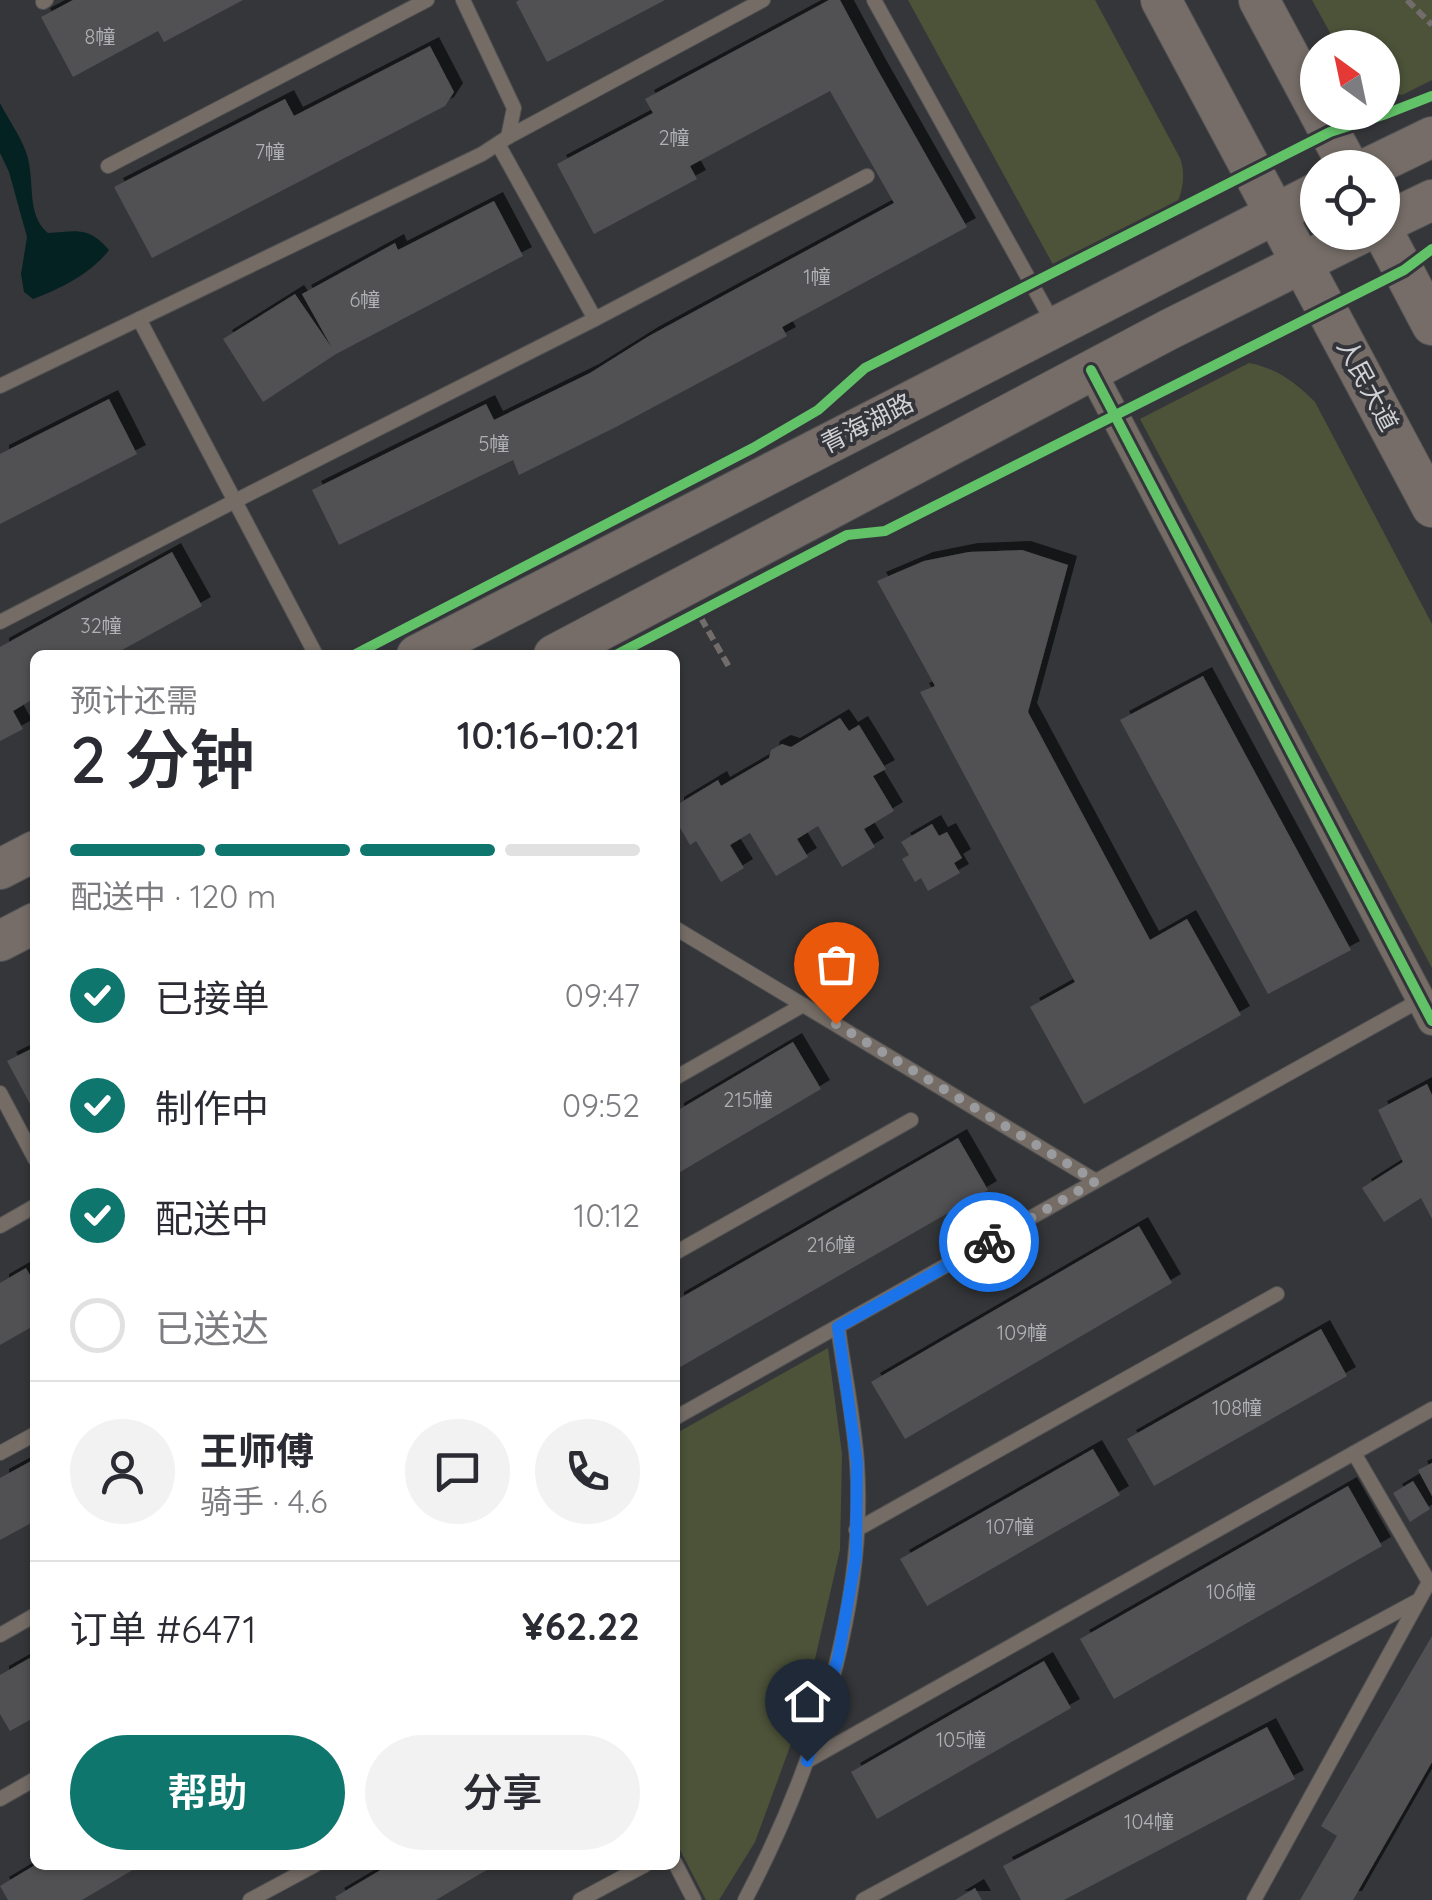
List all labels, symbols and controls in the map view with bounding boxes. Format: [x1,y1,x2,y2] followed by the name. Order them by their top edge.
[85,24,115,49] house number: 8幢
[1300,30,1400,130] north arrow
[1300,30,1400,250] map controls
[658,125,690,150] house number: 2幢
[255,139,285,164] house number: 7幢
[1300,150,1400,250] button: locate
[803,264,831,289] house number: 1幢
[350,287,380,312] house number: 6幢
[1331,333,1406,436] street label: 人民大道
[815,386,918,459] street label: 青海湖路
[479,431,509,456] house number: 5幢
[80,613,122,638] house number: 32幢
[70,680,198,720] text: 预计还需
[457,711,640,759] text: 10:16–10:21
[70,718,255,799] text: 2 分钟
[70,876,276,916] text: 配送中 · 120 m
[794,922,879,1025] pin
[809,937,864,992] icon: bag
[70,968,125,1023] icon: check
[155,974,269,1022] text: 已接单
[565,975,640,1015] text: 09:47
[70,1078,125,1133] icon: check
[155,1084,269,1132] text: 制作中
[562,1085,640,1125] text: 09:52
[723,1087,773,1112] house number: 215幢
[70,1188,125,1243] icon: check
[939,1192,1039,1292] courier
[155,1194,269,1242] text: 配送中
[574,1195,640,1235] text: 10:12
[962,1215,1017,1270] icon: bike
[806,1232,856,1257] house number: 216幢
[155,1304,269,1352] text: 已送达
[997,1320,1047,1345] house number: 109幢
[1212,1395,1262,1420] house number: 108幢
[70,1419,175,1524] button: person
[405,1419,510,1524] button: chat
[535,1419,640,1524] button: phone
[200,1427,314,1475] text: 王师傅
[200,1481,328,1521] text: 骑手 · 4.6
[986,1514,1034,1539] house number: 107幢
[1206,1579,1256,1604] house number: 106幢
[522,1602,640,1650] text: ¥62.22
[70,1605,257,1653] text: 订单 #6471
[765,1659,850,1762] pin
[780,1674,835,1729] icon: home
[936,1727,986,1752] house number: 105幢
[70,1735,345,1850] button: 帮助
[365,1735,640,1850] button: 分享
[1124,1809,1174,1834] house number: 104幢

